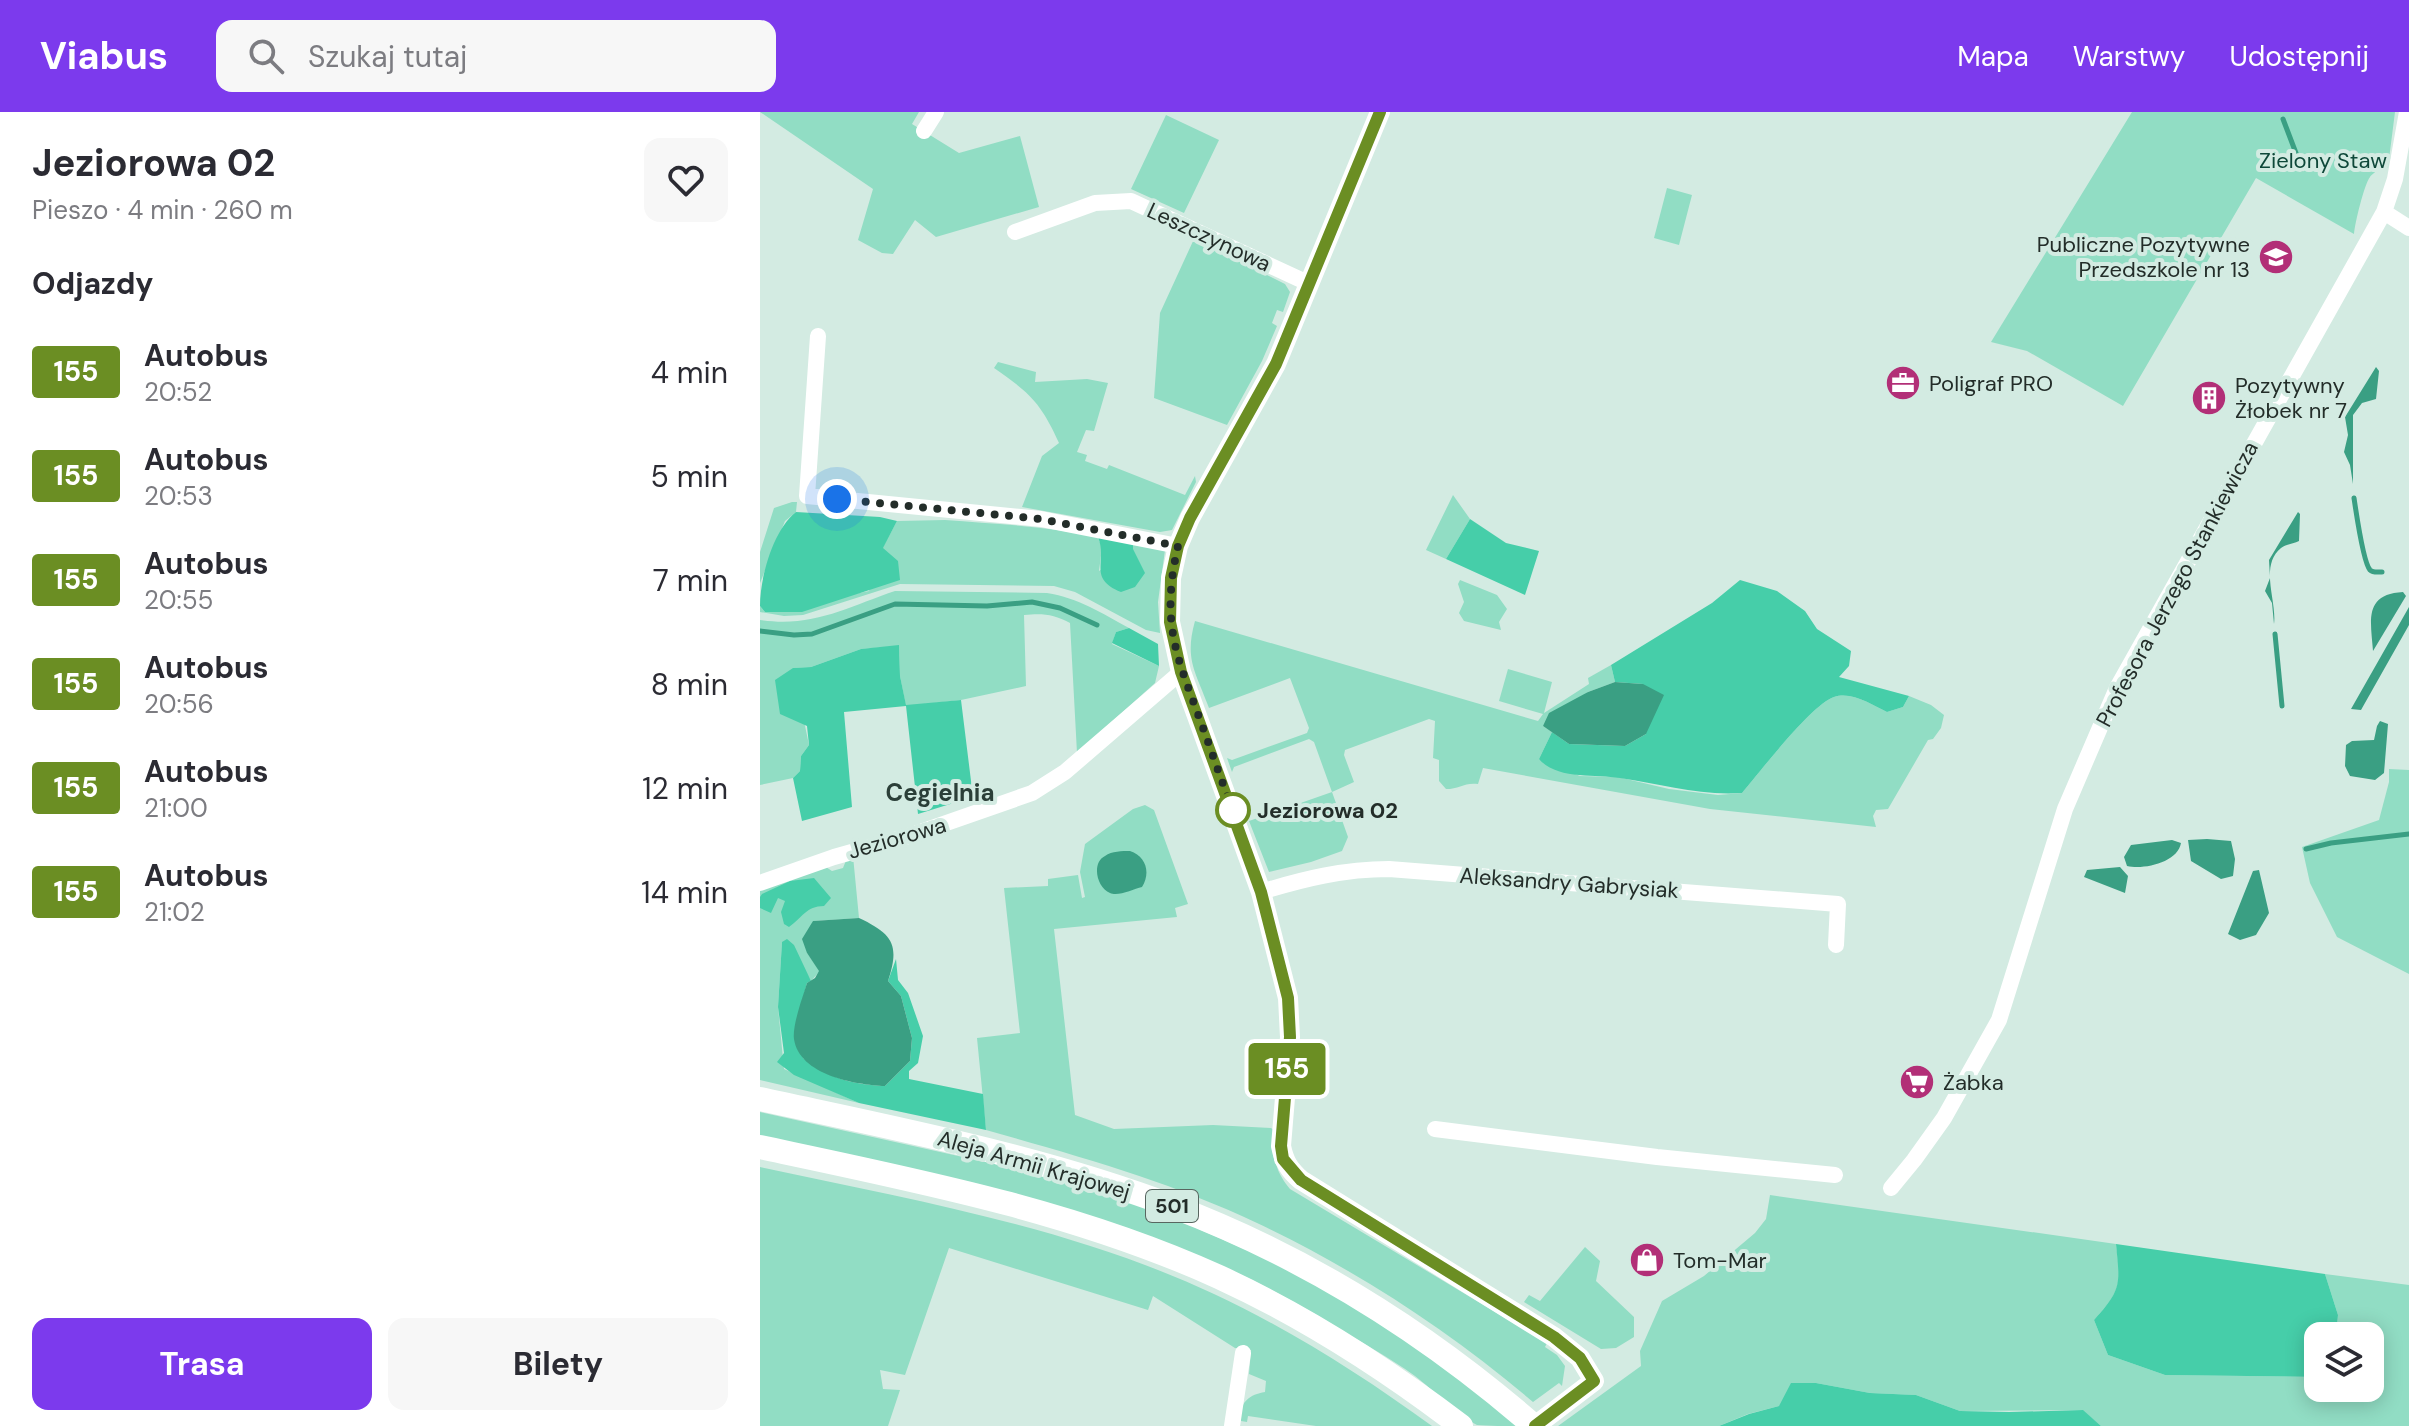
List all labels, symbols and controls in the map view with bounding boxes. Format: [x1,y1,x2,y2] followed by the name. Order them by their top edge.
[216,20,776,92] search box
[40,31,168,81] text: Viabus
[244,34,288,78] icon: search
[308,37,467,76] text: Szukaj tutaj
[1957,38,2029,75] text: Mapa
[2073,38,2185,75] text: Warstwy
[2229,38,2369,75] text: Udostępnij
[32,138,275,188] text: Jeziorowa 02
[644,138,728,222] button: heart
[2259,146,2387,175] park label: Zielony Staw
[32,193,293,227] text: Pieszo · 4 min · 260 m
[1142,196,1276,278] street label: Leszczynowa
[2037,230,2250,284] place label: Publiczne Pozytywne Przedszkole nr 13
[2257,238,2295,276] school or university icon: Publiczne Pozytywne Przedszkole nr 13
[32,264,153,303] text: Odjazdy
[144,336,268,375] text: Autobus
[53,353,99,390] text: 155
[651,353,728,392] text: 4 min
[1884,364,1922,402] office icon: Poligraf PRO
[1929,369,2053,398] place label: Poligraf PRO
[2235,371,2347,425] place label: Pozytywny Żłobek nr 7
[144,375,212,409] text: 20:52
[2190,379,2228,417] building icon: Pozytywny Żłobek nr 7
[2089,436,2265,732] street label: Profesora Jerzego Stankiewicza
[144,440,268,479] text: Autobus
[53,457,99,494] text: 155
[651,457,728,496] text: 5 min
[144,479,213,513] text: 20:53
[817,479,857,519] your location
[144,544,268,583] text: Autobus
[53,561,99,598] text: 155
[653,561,728,600] text: 7 min
[144,583,213,617] text: 20:55
[144,648,268,687] text: Autobus
[53,665,99,702] text: 155
[651,665,728,704] text: 8 min
[144,687,214,721] text: 20:56
[144,752,268,791] text: Autobus
[53,769,99,806] text: 155
[642,769,728,808] text: 12 min
[885,777,995,808] district label: Cegielnia
[144,791,208,825] text: 21:00
[1216,793,1250,827] marker: Jeziorowa 02
[1257,796,1398,825] place label: Jeziorowa 02
[845,810,949,866] street label: Jeziorowa
[144,856,268,895] text: Autobus
[1458,861,1680,905] street label: Aleksandry Gabrysiak
[53,873,99,910] text: 155
[641,873,728,912] text: 14 min
[144,895,205,929] text: 21:02
[1241,1043,1333,1095] line badge: 155
[1264,1050,1310,1087] text: 155
[1898,1063,1936,1101] supermarket icon: Żabka
[1943,1068,2004,1097] place label: Żabka
[934,1124,1134,1206] street label: Aleja Armii Krajowej
[1146,1190,1198,1222] road number: 501
[1628,1241,1666,1279] shop icon: Tom-Mar
[1673,1246,1767,1275] place label: Tom-Mar
[32,1318,372,1410] button: Trasa
[388,1318,728,1410] button: Bilety
[2304,1322,2384,1402] map controls
[2304,1322,2384,1402] button: layers

